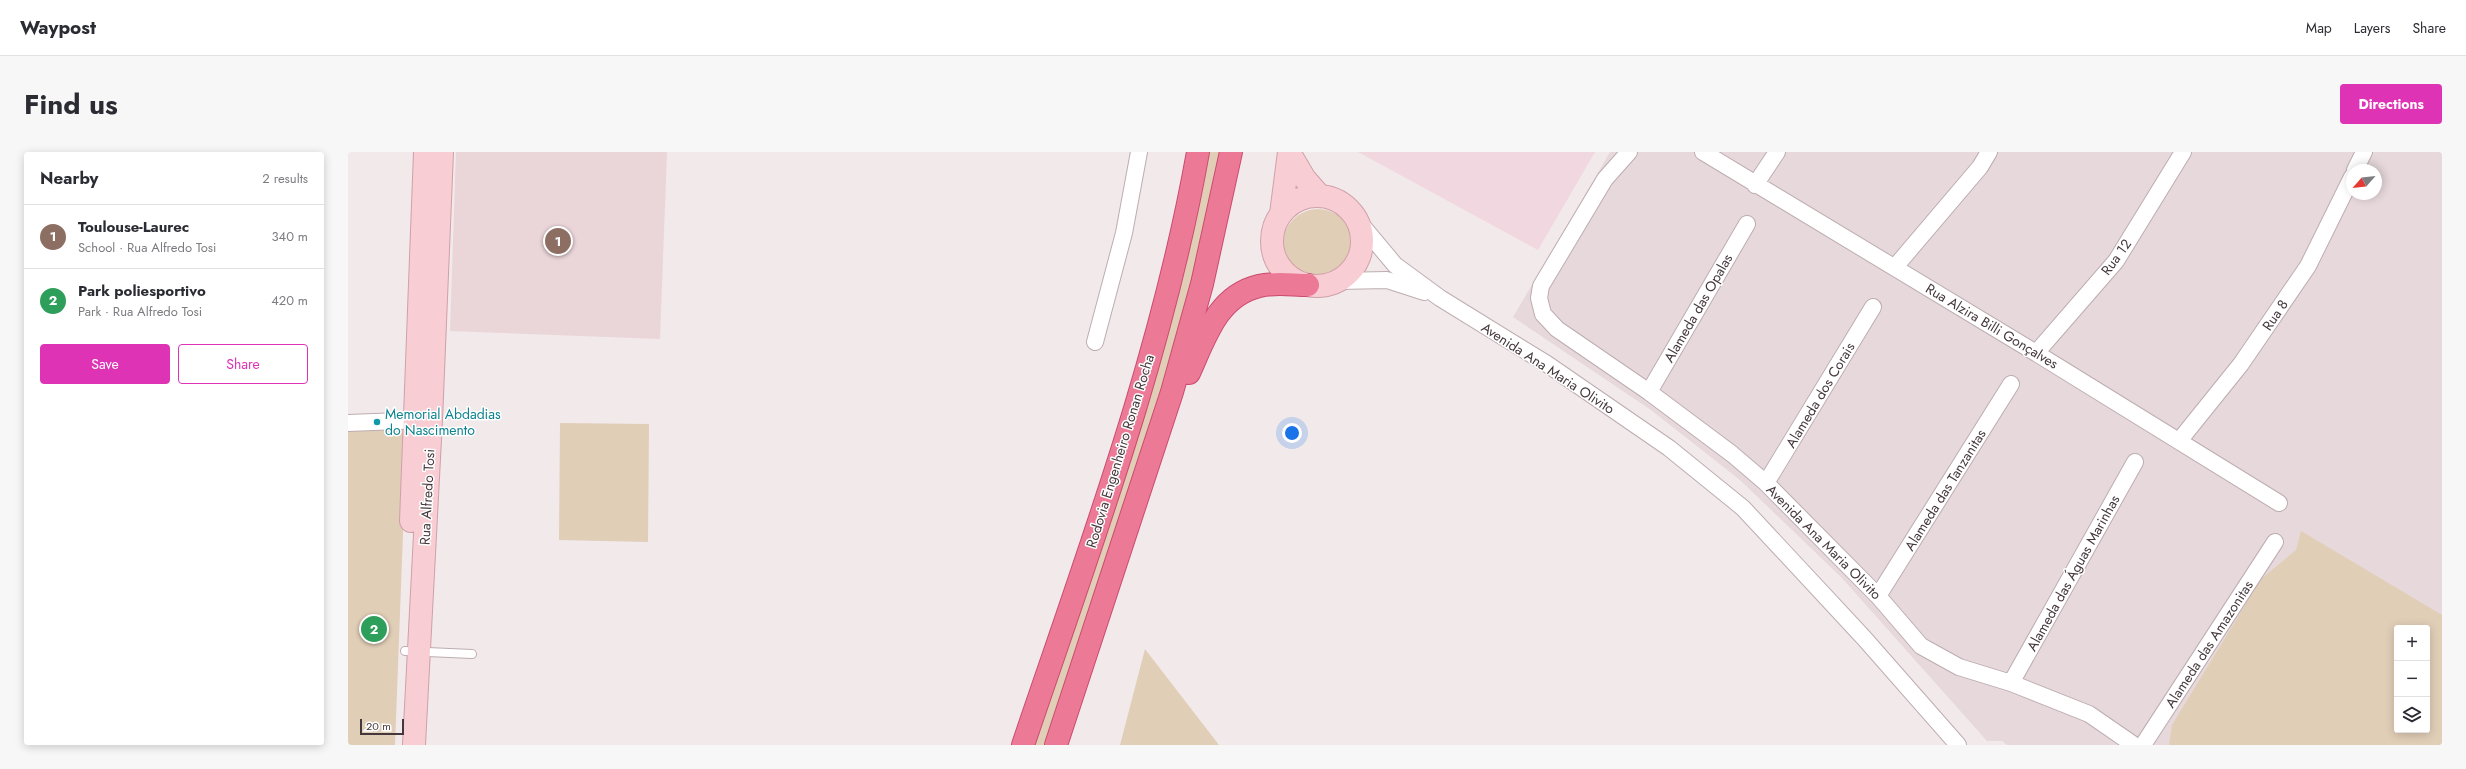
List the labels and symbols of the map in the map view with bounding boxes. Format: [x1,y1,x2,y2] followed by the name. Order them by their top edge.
[2346,164,2382,200] north arrow
[545,226,571,256] pin: 1
[2096,235,2136,279] street label: Rua 12
[1659,250,1737,366] street label: Alameda das Opalas
[1922,278,2062,374] street label: Rua Alzira Billi Gonçalves
[2257,295,2293,335] street label: Rua 8
[1477,317,1619,419] street label: Avenida Ana Maria Olivito
[1781,338,1860,451] street label: Alameda dos Corais
[1081,352,1159,550] street label: Rodovia Engenheiro Ronan Rocha
[385,404,501,440] place label: Memorial Abdadias do Nascimento
[372,417,382,427] marker: Memorial Abdadias do Nascimento
[1282,423,1302,443] your location
[1899,425,1991,555] street label: Alameda das Tanzanitas
[414,448,440,546] street label: Rua Alfredo Tosi
[1762,480,1886,604] street label: Avenida Ana Maria Olivito
[2022,491,2124,655] street label: Alameda das Águas Marinhas
[2160,576,2258,712] street label: Alameda das Amazonitas
[361,614,387,644] pin: 2
[360,717,404,736] scale bar

